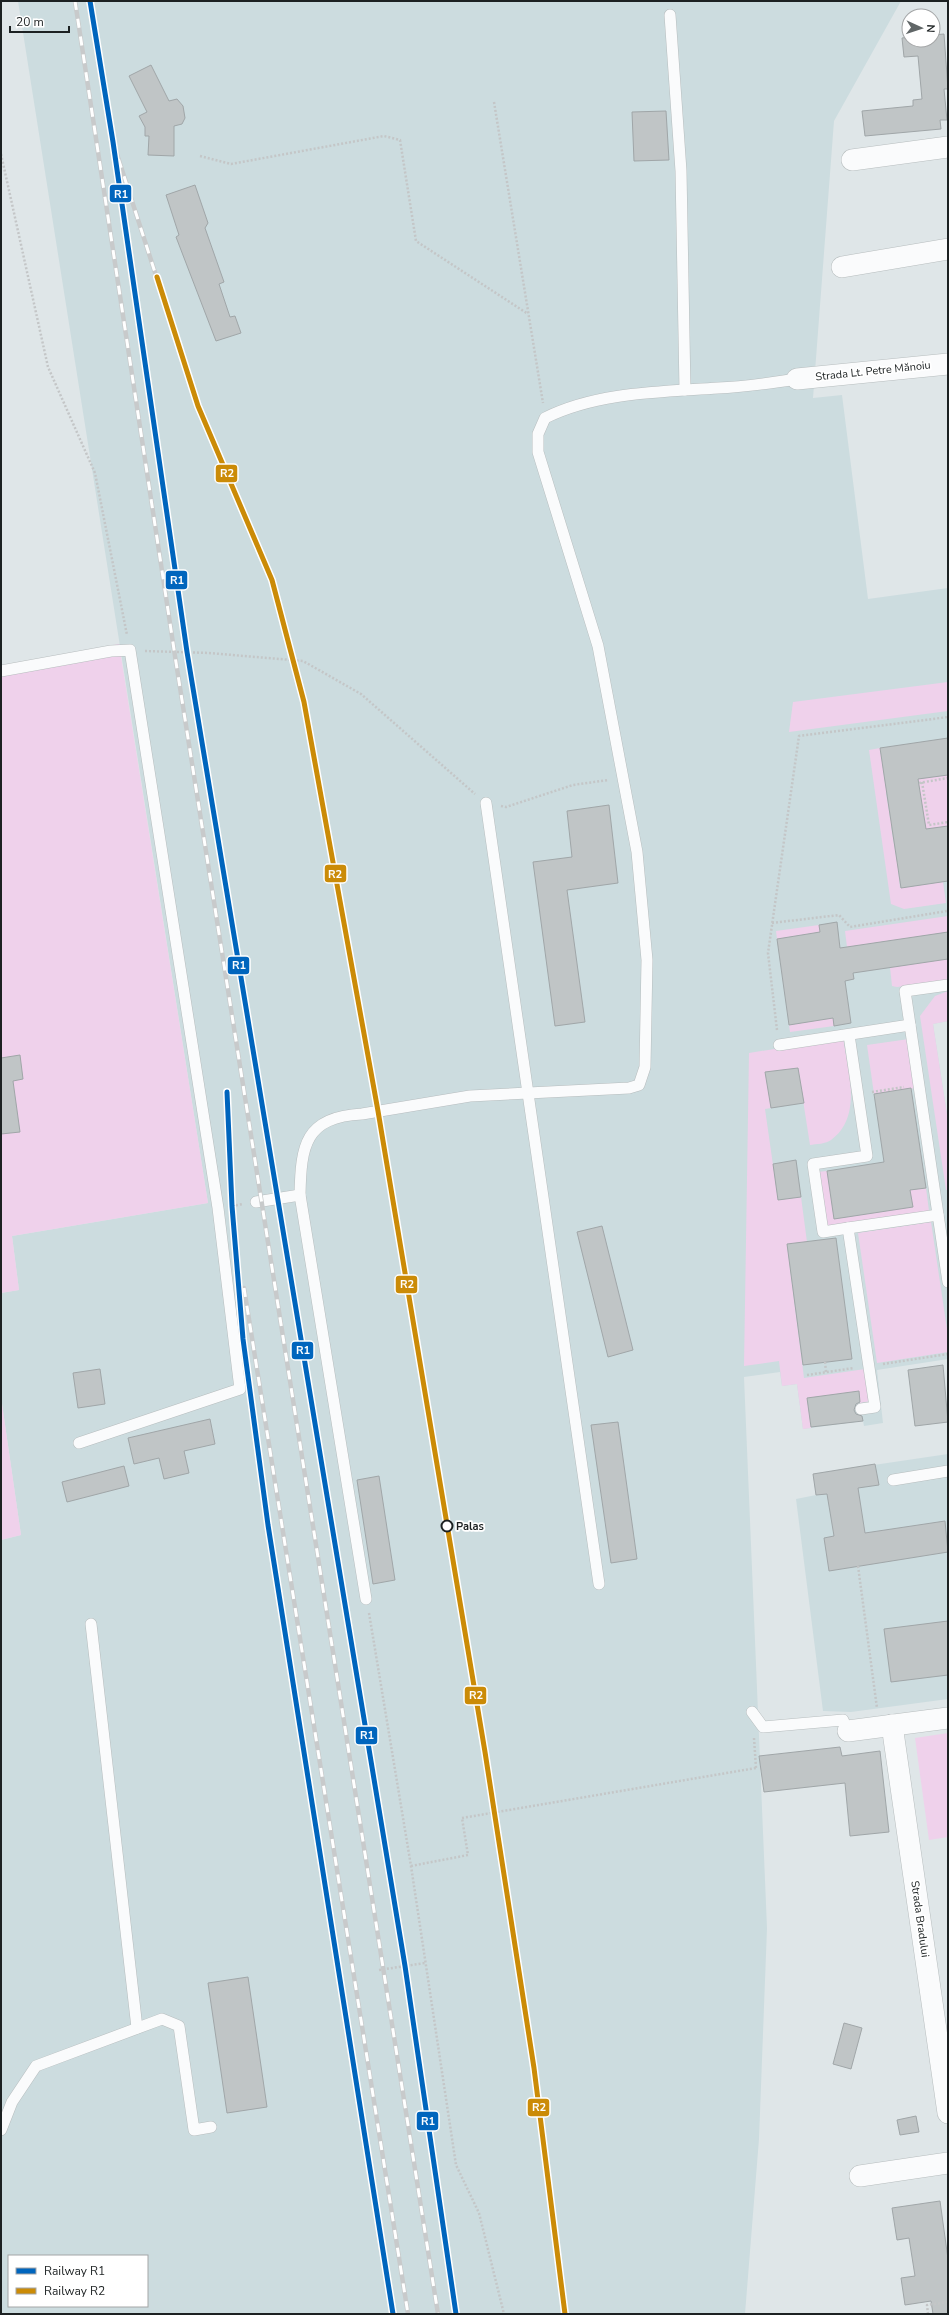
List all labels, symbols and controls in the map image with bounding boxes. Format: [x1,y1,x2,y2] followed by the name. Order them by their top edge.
[10,8,69,34] scale bar
[901,8,941,48] north arrow
[16,14,44,30] text: 20 m
[923,24,938,33] text: N
[109,184,132,203] line badge: R1
[114,187,128,202] text: R1
[815,357,931,385] street label: Strada Lt. Petre Mănoiu
[215,464,238,483] line badge: R2
[220,466,234,481] text: R2
[165,570,188,590] line badge: R1
[170,573,184,588] text: R1
[324,864,347,883] line badge: R2
[328,867,342,882] text: R2
[227,956,250,975] line badge: R1
[232,958,246,973] text: R1
[395,1275,418,1294] line badge: R2
[400,1277,414,1292] text: R2
[291,1341,314,1360] line badge: R1
[296,1343,310,1358] text: R1
[440,1519,454,1533] marker: Palas
[456,1519,484,1534] place label: Palas
[464,1686,487,1705] line badge: R2
[469,1688,483,1703] text: R2
[355,1726,378,1745] line badge: R1
[360,1728,374,1743] text: R1
[907,1880,933,1958] street label: Strada Bradului
[527,2098,550,2117] line badge: R2
[532,2100,546,2115] text: R2
[416,2111,439,2131] line badge: R1
[421,2114,435,2129] text: R1
[8,2255,148,2307] legend
[44,2263,105,2279] text: Railway R1
[44,2283,105,2299] text: Railway R2

